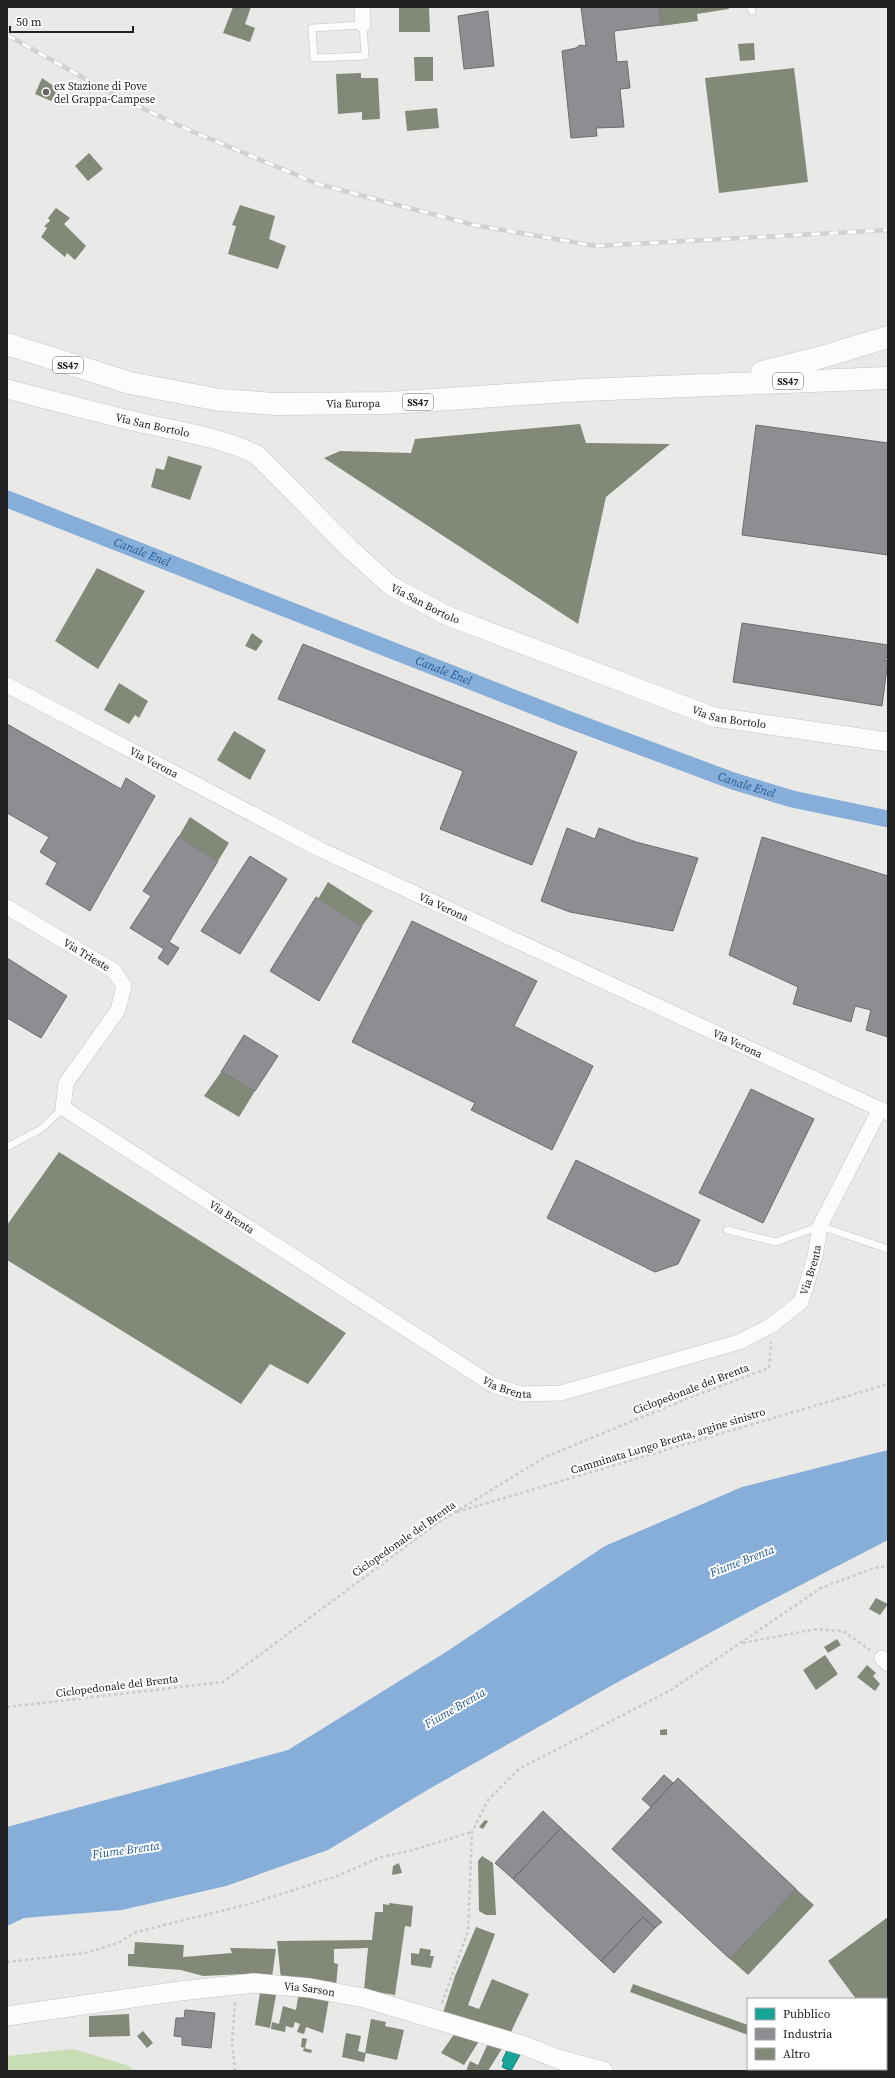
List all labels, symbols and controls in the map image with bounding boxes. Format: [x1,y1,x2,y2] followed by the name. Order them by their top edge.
[10,8,133,34] scale bar
[16,14,42,30] text: 50 m
[54,79,156,107] place label: ex Stazione di Pove del Grappa-Campese
[41,87,51,97] marker: ex Stazione di Pove del Grappa-Campese
[53,357,83,373] road number: SS47
[773,373,803,389] road number: SS47
[403,394,433,410] road number: SS47
[326,396,381,411] street label: Via Europa
[114,409,191,440] street label: Via San Bortolo
[111,534,173,571] water label: Canale Enel
[388,580,462,627] street label: Via San Bortolo
[413,652,475,689] water label: Canale Enel
[690,702,767,732] street label: Via San Bortolo
[127,743,181,781] street label: Via Verona
[716,768,778,802] water label: Canale Enel
[416,889,471,925] street label: Via Verona
[61,935,113,975] street label: Via Trieste
[710,1025,765,1061] street label: Via Verona
[206,1196,258,1237] street label: Via Brenta
[796,1243,824,1297] street label: Via Brenta
[631,1360,752,1418] street label: Ciclopedonale del Brenta
[479,1372,532,1402] street label: Via Brenta
[569,1404,767,1478] street label: Camminata Lungo Brenta, argine sinistro
[349,1497,459,1580] street label: Ciclopedonale del Brenta
[706,1541,777,1581] water label: Fiume Brenta
[55,1671,179,1701] street label: Ciclopedonale del Brenta
[421,1684,489,1732] water label: Fiume Brenta
[90,1837,162,1863] water label: Fiume Brenta
[283,1978,337,2000] street label: Via Sarson
[747,1998,887,2070] legend
[783,2006,831,2022] text: Pubblico
[783,2026,833,2042] text: Industria
[783,2046,810,2062] text: Altro

